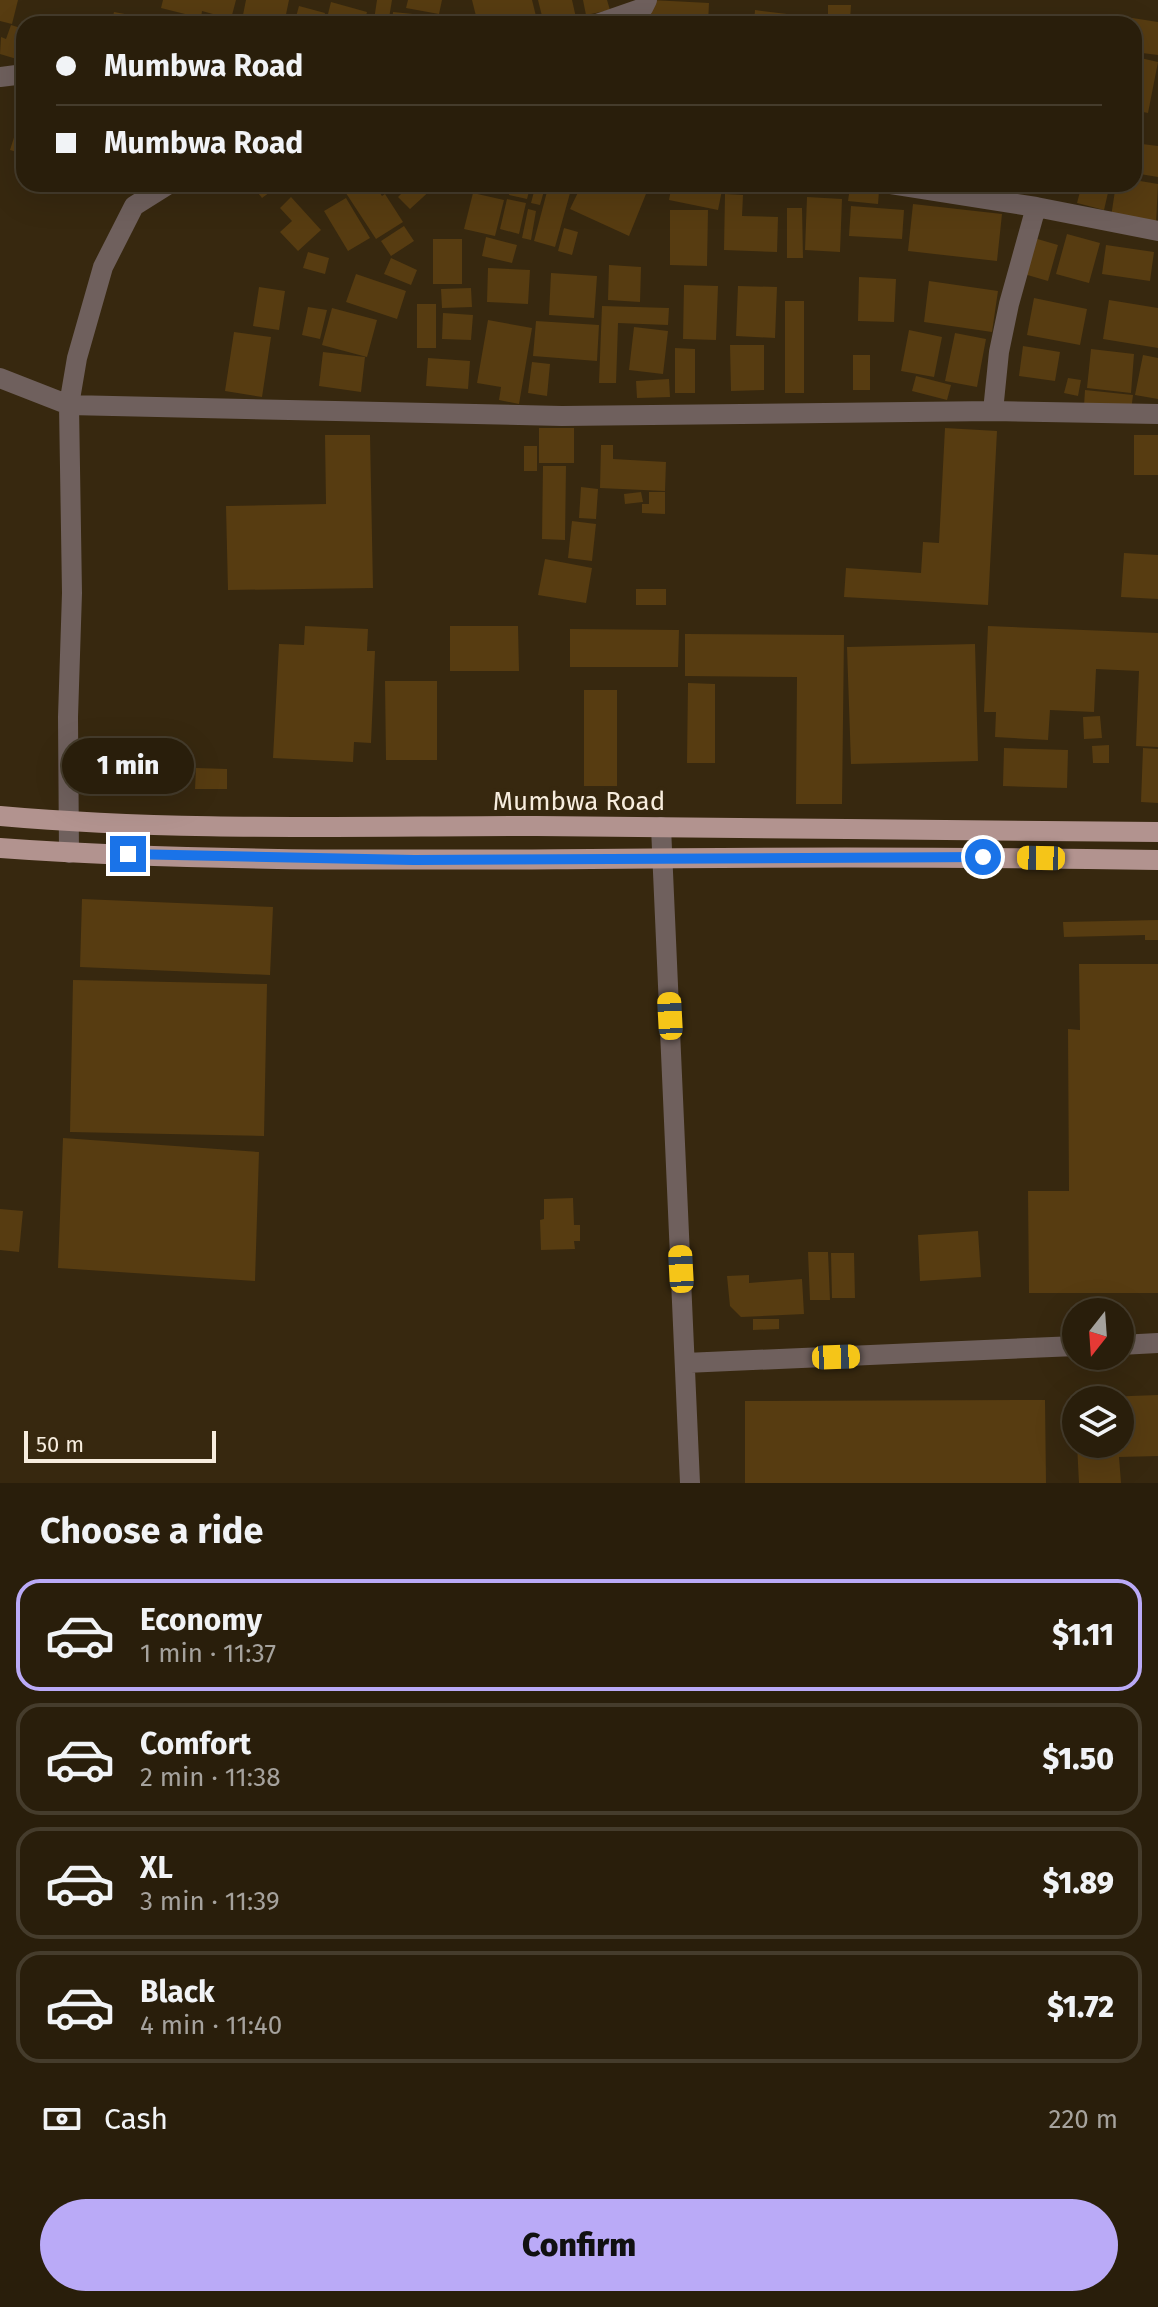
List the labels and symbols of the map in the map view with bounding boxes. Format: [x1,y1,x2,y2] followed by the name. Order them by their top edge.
[62,738,194,794] callout: 1 min
[493,786,665,817] street label: Mumbwa Road
[110,836,146,872] route end
[965,839,1001,875] route start
[1017,846,1065,870] car
[657,991,683,1041] car
[668,1244,694,1294] car
[1062,1298,1134,1370] north arrow
[812,1344,860,1370] car
[24,1427,216,1463] scale bar

